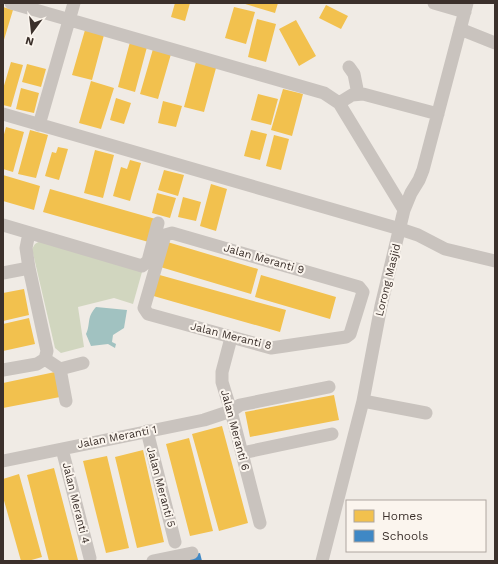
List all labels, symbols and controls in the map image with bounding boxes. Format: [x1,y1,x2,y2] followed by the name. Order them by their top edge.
[12,12,52,52] north arrow
[24,34,35,49] text: N
[222,241,306,277] street label: Jalan Meranti 9
[373,242,403,318] street label: Lorong Masjid
[189,320,273,352] street label: Jalan Meranti 8
[218,388,252,472] street label: Jalan Meranti 6
[76,423,158,451] street label: Jalan Meranti 1
[144,445,178,529] street label: Jalan Meranti 5
[60,461,92,545] street label: Jalan Meranti 4
[346,500,486,552] legend
[382,509,423,523] text: Homes
[382,529,428,543] text: Schools

